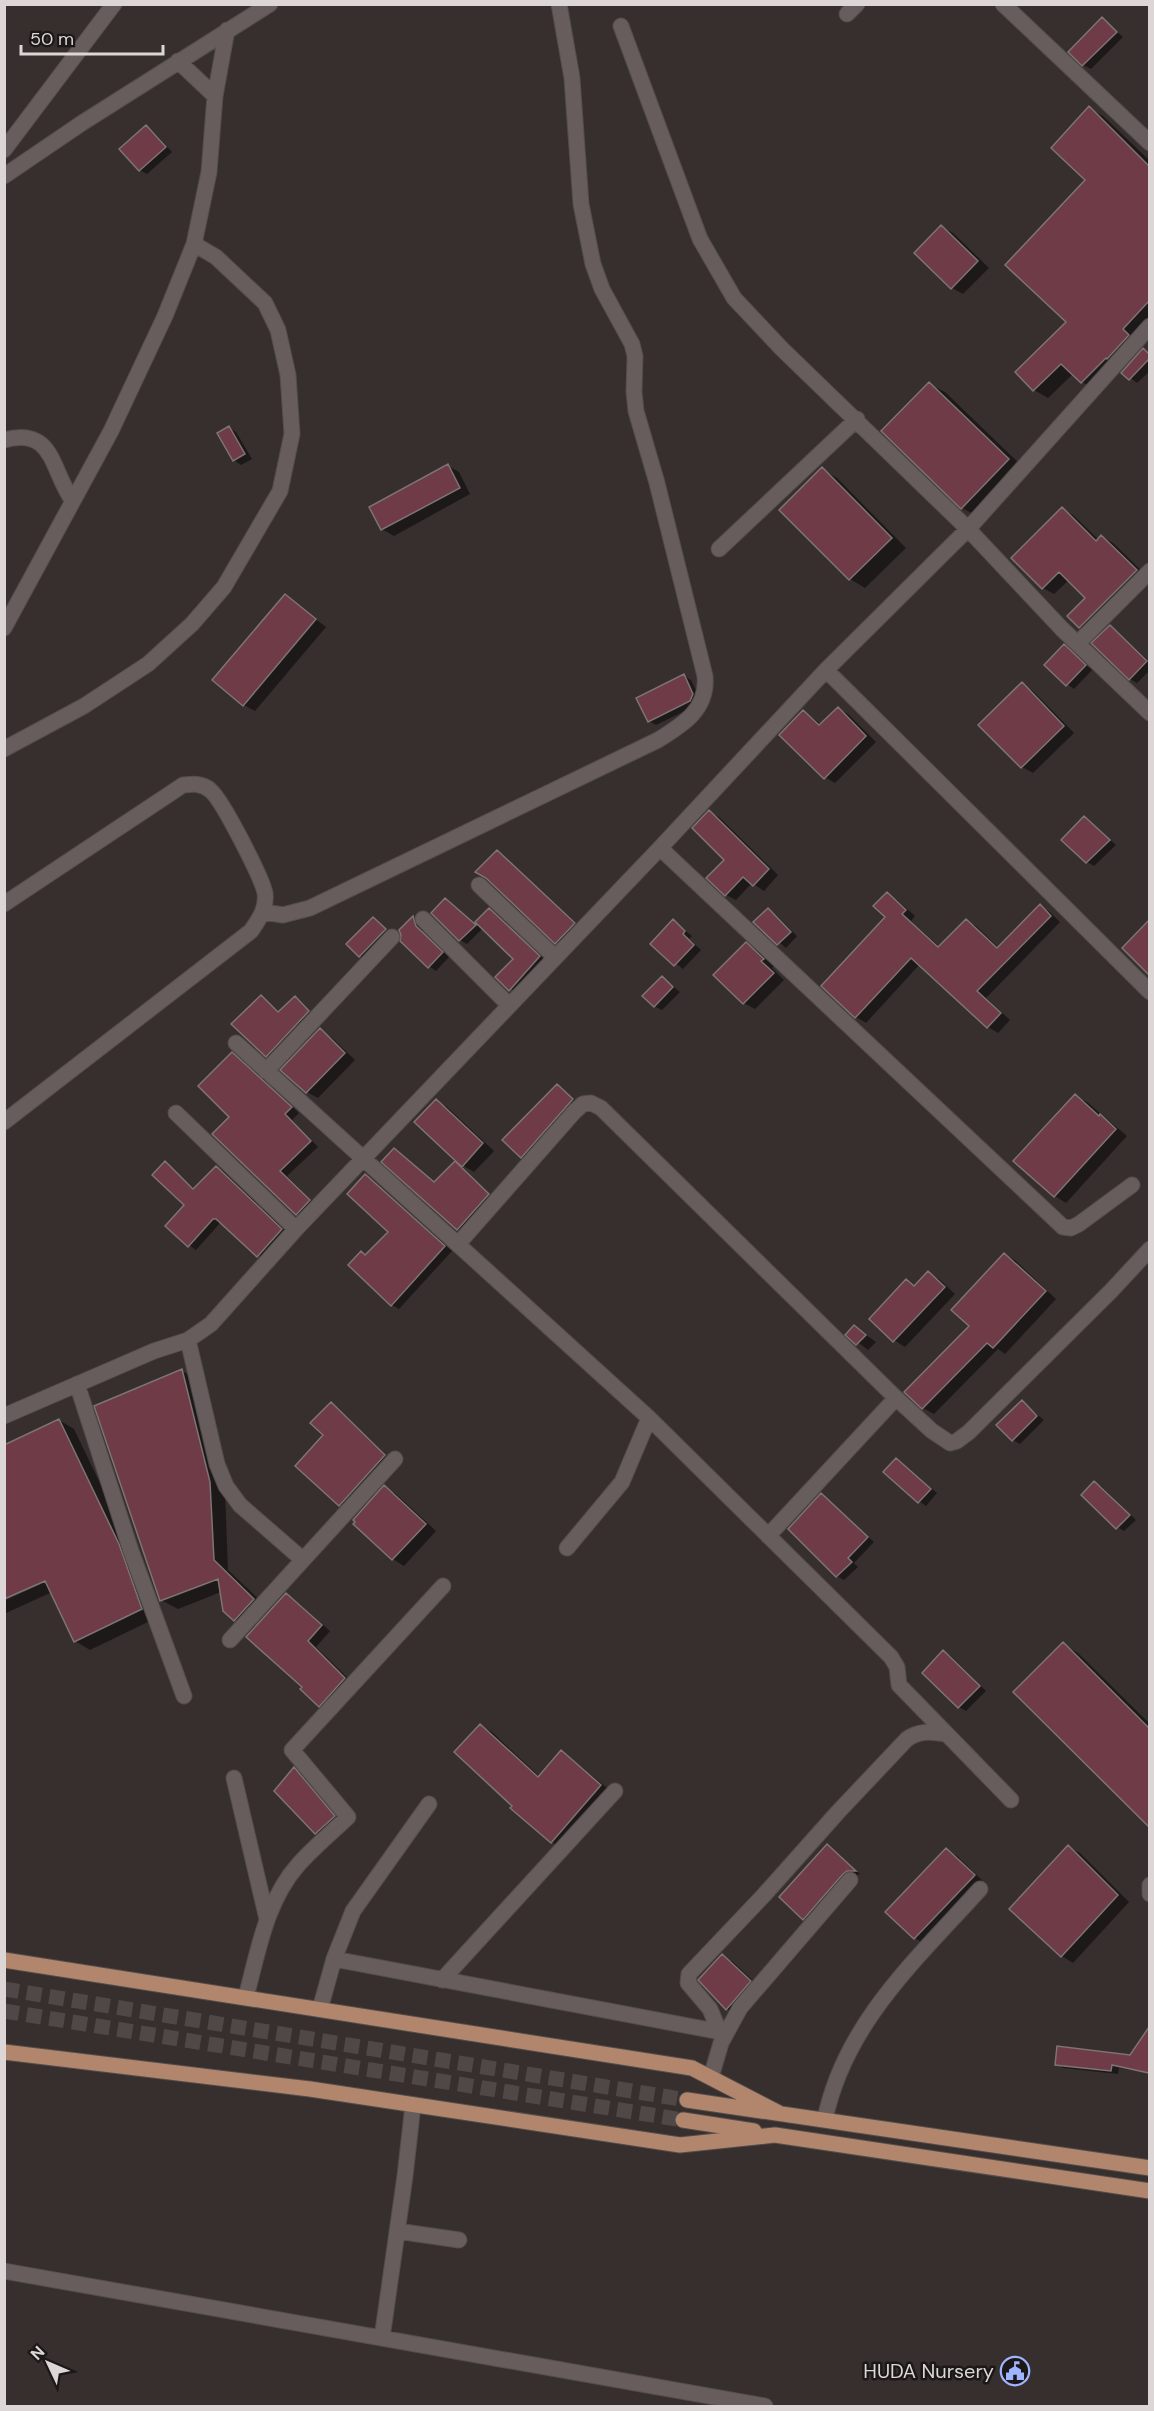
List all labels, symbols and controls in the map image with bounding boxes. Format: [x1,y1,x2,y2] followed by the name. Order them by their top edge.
[21,18,164,56] scale bar
[30,27,74,51] text: 50 m
[18,2333,78,2393] north arrow
[26,2341,49,2364] text: N
[999,2355,1031,2387] public building icon: HUDA Nursery
[863,2358,994,2384] place label: HUDA Nursery

